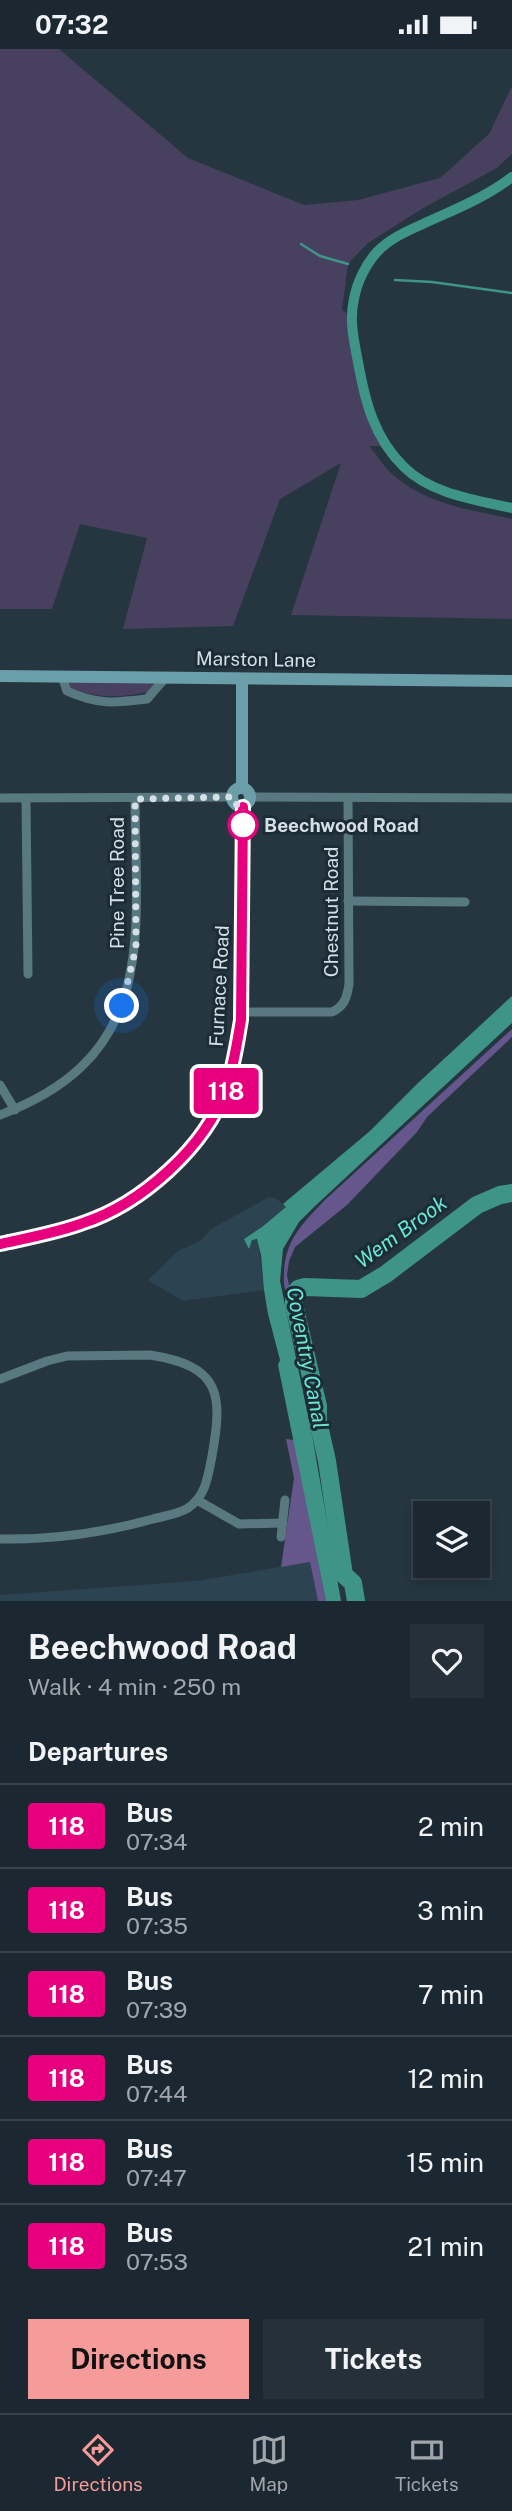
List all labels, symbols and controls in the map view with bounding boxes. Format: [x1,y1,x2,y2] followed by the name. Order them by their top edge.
[35,9,108,40] text: 07:32
[196,647,316,671] street label: Marston Lane
[228,810,258,840] marker: Beechwood Road
[264,814,419,836] place label: Beechwood Road
[106,817,128,949] street label: Pine Tree Road
[320,847,342,977] street label: Chestnut Road
[205,925,233,1047] street label: Furnace Road
[104,988,139,1023] your location
[186,1068,266,1114] line badge: 118
[208,1077,244,1105] text: 118
[350,1190,452,1273] water label: Wem Brook
[282,1285,333,1431] water label: Coventry Canal
[413,1501,490,1578] map controls
[413,1501,490,1578] button: layers
[410,1624,484,1698] button: heart
[28,1628,297,1666] text: Beechwood Road
[28,1673,241,1700] text: Walk · 4 min · 250 m
[28,1736,168,1767] text: Departures
[126,1797,173,1828] text: Bus
[418,1811,484,1842] text: 2 min
[48,1812,85,1840] text: 118
[126,1828,188,1855] text: 07:34
[126,1881,173,1912] text: Bus
[417,1895,484,1926] text: 3 min
[48,1896,85,1924] text: 118
[126,1912,188,1939] text: 07:35
[126,1965,173,1996] text: Bus
[418,1979,484,2010] text: 7 min
[48,1980,85,2008] text: 118
[126,1996,187,2023] text: 07:39
[126,2049,173,2080] text: Bus
[408,2063,484,2094] text: 12 min
[48,2064,85,2092] text: 118
[126,2080,187,2107] text: 07:44
[126,2133,173,2164] text: Bus
[406,2147,484,2178] text: 15 min
[48,2148,85,2176] text: 118
[126,2164,187,2191] text: 07:47
[126,2217,173,2248] text: Bus
[408,2231,484,2262] text: 21 min
[48,2232,85,2260] text: 118
[126,2248,188,2275] text: 07:53
[28,2319,249,2399] button: Directions
[263,2319,484,2399] button: Tickets
[53,2431,143,2495] tab: Directions
[249,2431,288,2495] tab: Map
[395,2431,459,2495] tab: Tickets

